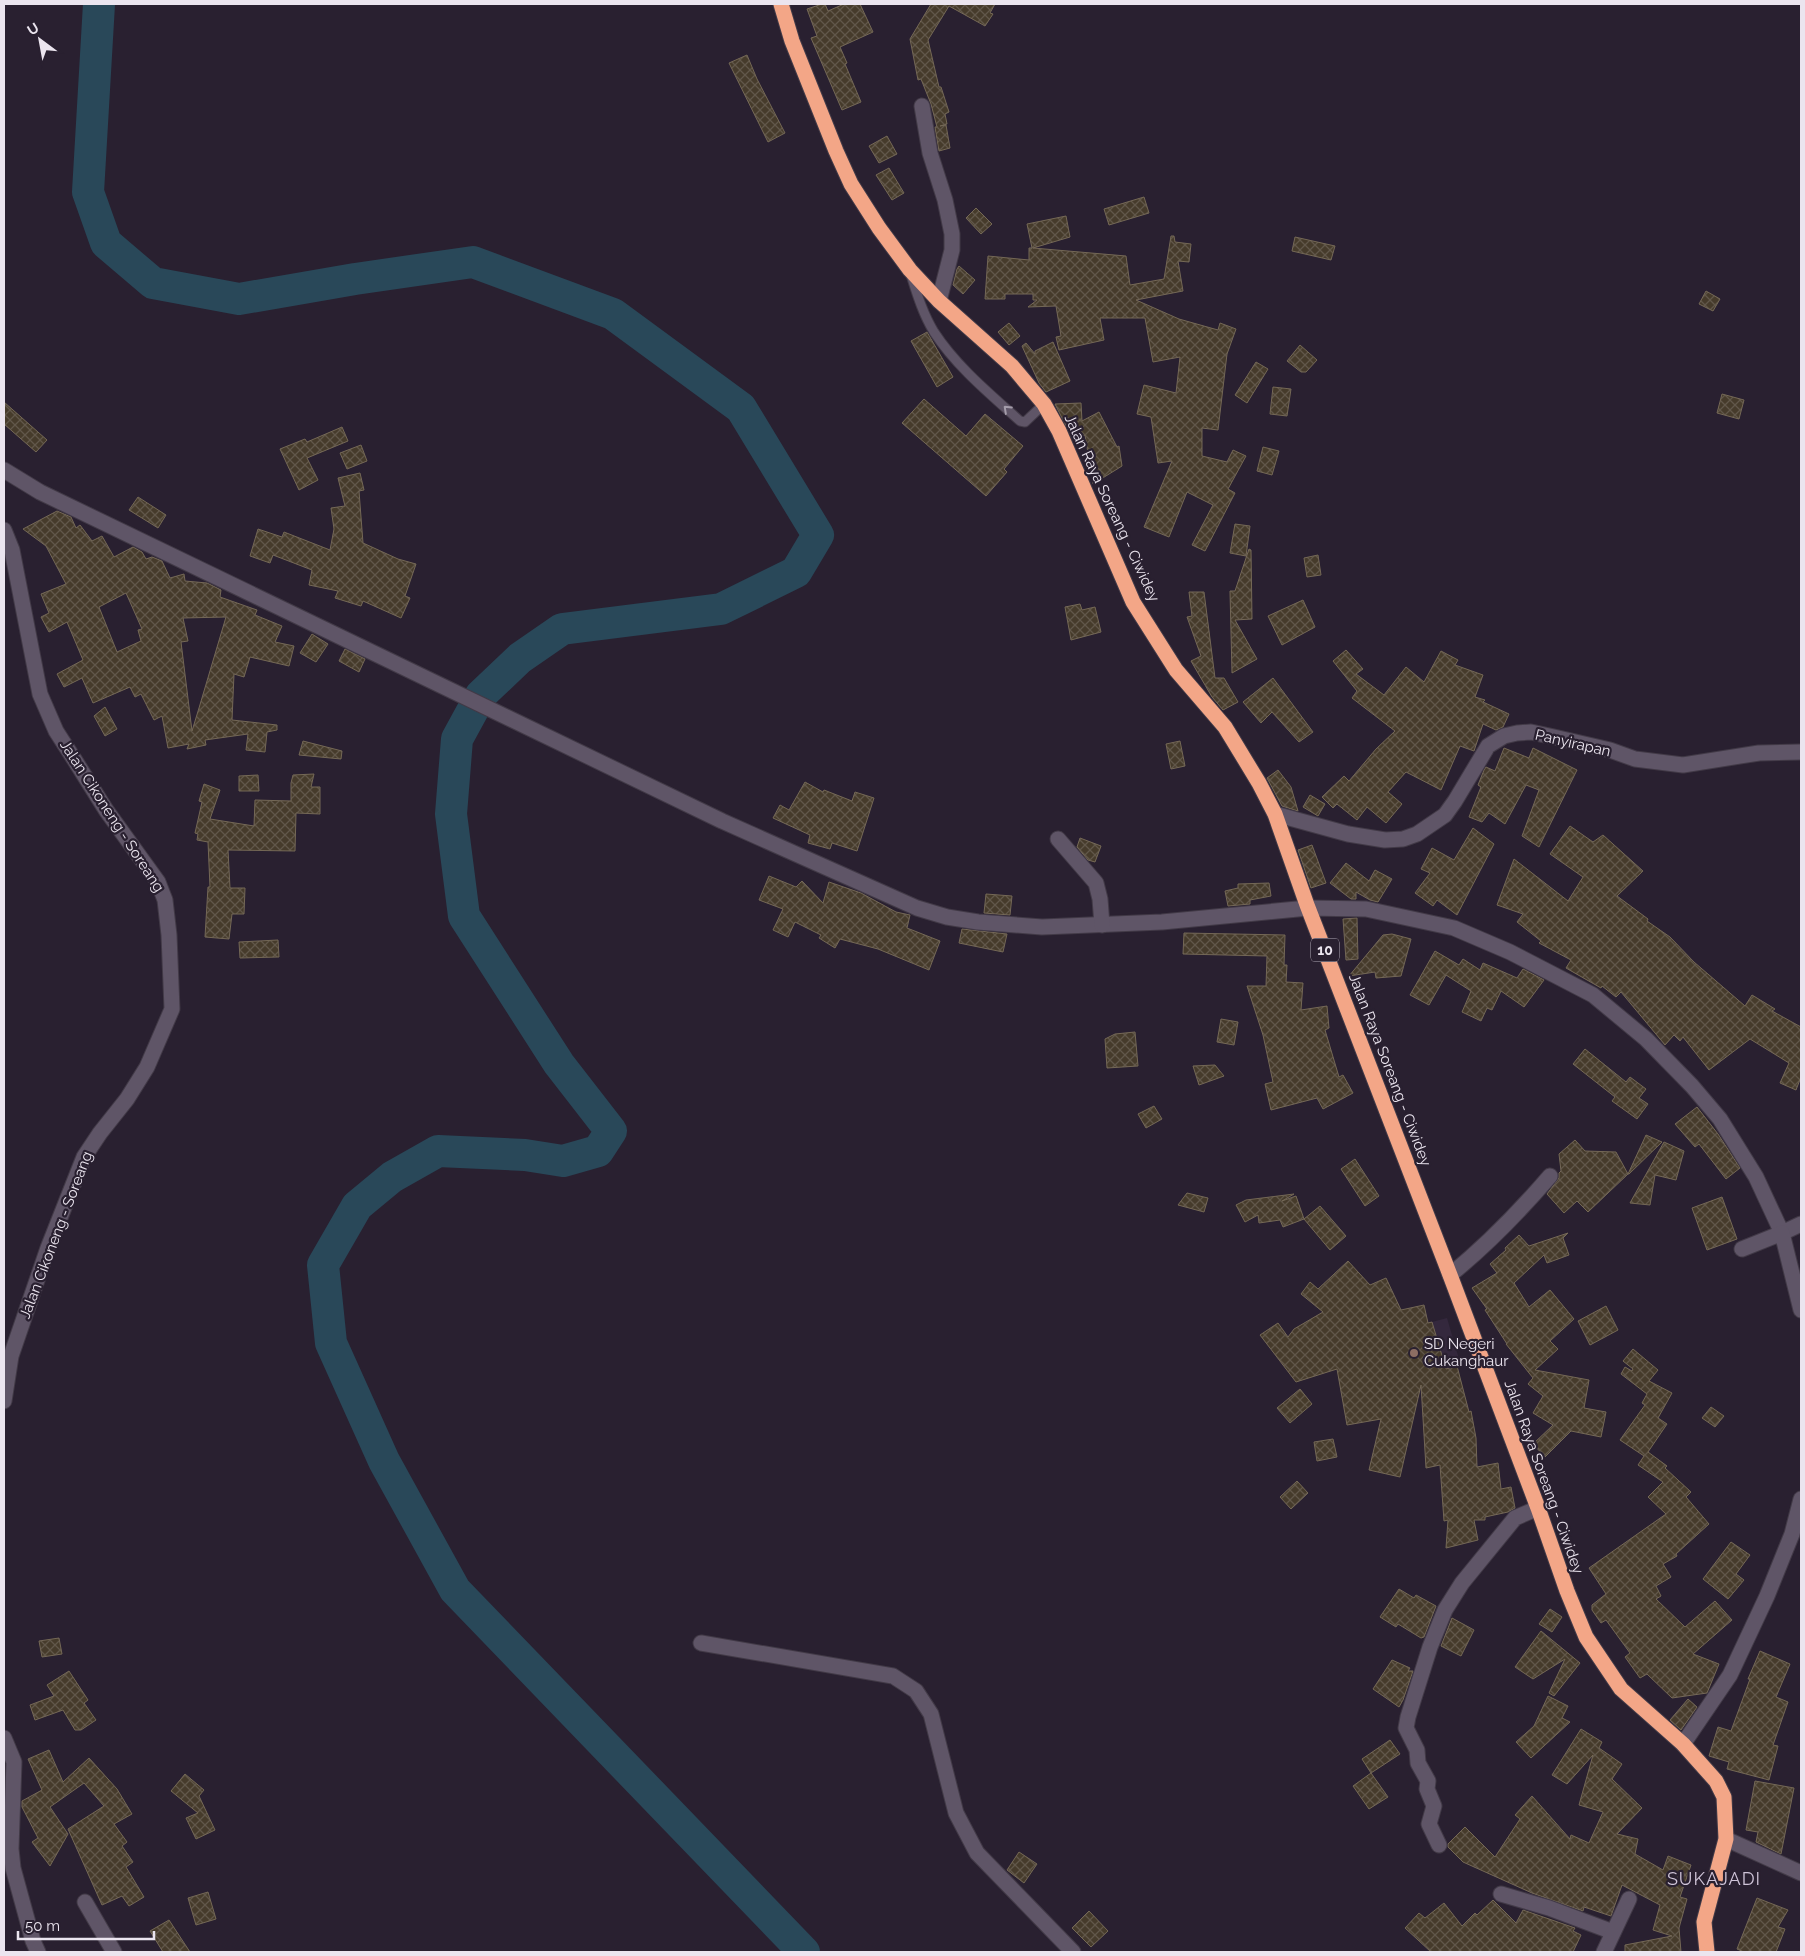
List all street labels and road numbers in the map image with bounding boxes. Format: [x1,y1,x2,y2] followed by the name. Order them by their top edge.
[1061,411,1163,605] street label: Jalan Raya Soreang - Ciwidey
[1533,726,1613,760] street label: Panyirapan
[56,737,168,895] street label: Jalan Cikoneng - Soreang
[1311,938,1339,962] road number: 10
[1345,971,1435,1169] street label: Jalan Raya Soreang - Ciwidey
[16,1149,96,1321] street label: Jalan Cikoneng - Soreang
[1501,1378,1587,1576] street label: Jalan Raya Soreang - Ciwidey

